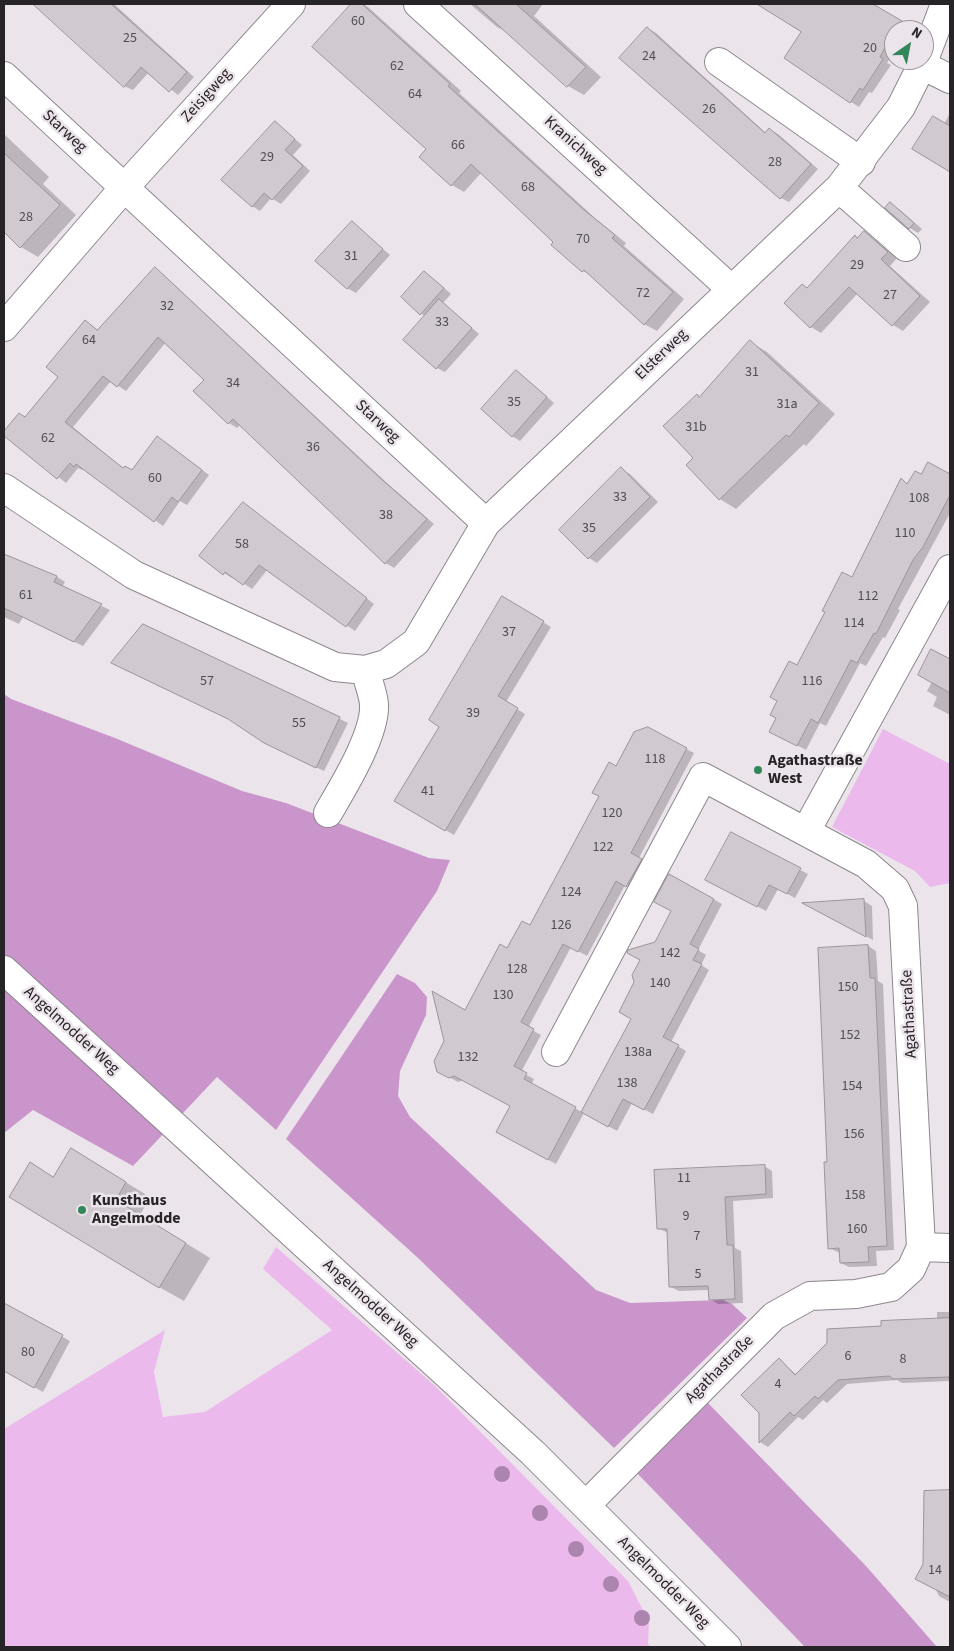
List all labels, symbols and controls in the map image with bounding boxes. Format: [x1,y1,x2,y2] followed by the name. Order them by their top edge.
[351,14,365,30] house number: 60
[884,20,934,70] north arrow
[907,22,926,44] text: N
[123,31,137,47] house number: 25
[863,41,877,57] house number: 20
[642,49,656,65] house number: 24
[390,59,404,75] house number: 62
[178,65,236,127] street label: Zeisigweg
[408,87,422,103] house number: 64
[702,102,716,118] house number: 26
[38,106,90,158] street label: Starweg
[539,113,611,179] street label: Kranichweg
[451,138,465,154] house number: 66
[260,150,274,166] house number: 29
[768,155,782,171] house number: 28
[521,180,535,196] house number: 68
[19,210,33,226] house number: 28
[576,232,590,248] house number: 70
[344,249,358,265] house number: 31
[850,258,864,274] house number: 29
[636,286,650,302] house number: 72
[883,288,897,304] house number: 27
[160,299,174,315] house number: 32
[435,315,449,331] house number: 33
[632,325,692,385] street label: Elsterweg
[82,333,96,349] house number: 64
[745,365,759,381] house number: 31
[226,376,240,392] house number: 34
[507,395,521,411] house number: 35
[351,396,403,448] street label: Starweg
[777,397,797,413] house number: 31a
[685,420,707,436] house number: 31b
[41,431,55,447] house number: 62
[306,440,320,456] house number: 36
[148,471,162,487] house number: 60
[613,490,627,506] house number: 33
[909,491,929,507] house number: 108
[379,508,393,524] house number: 38
[582,521,596,537] house number: 35
[895,526,915,542] house number: 110
[235,537,249,553] house number: 58
[19,588,33,604] house number: 61
[858,589,878,605] house number: 112
[844,616,864,632] house number: 114
[502,625,516,641] house number: 37
[200,674,214,690] house number: 57
[802,674,822,690] house number: 116
[466,706,480,722] house number: 39
[292,716,306,732] house number: 55
[768,751,863,789] place label: Agathastraße West
[645,752,665,768] house number: 118
[752,764,764,776] marker: Agathastraße West
[421,784,435,800] house number: 41
[602,806,622,822] house number: 120
[593,840,613,856] house number: 122
[561,885,581,901] house number: 124
[551,918,571,934] house number: 126
[660,946,680,962] house number: 142
[507,962,527,978] house number: 128
[898,969,922,1059] street label: Agathastraße
[650,976,670,992] house number: 140
[838,980,858,996] house number: 150
[19,983,123,1079] street label: Angelmodder Weg
[493,988,513,1004] house number: 130
[840,1028,860,1044] house number: 152
[624,1045,652,1061] house number: 138a
[458,1050,478,1066] house number: 132
[617,1076,637,1092] house number: 138
[842,1079,862,1095] house number: 154
[844,1127,864,1143] house number: 156
[677,1171,691,1187] house number: 11
[845,1188,865,1204] house number: 158
[92,1191,181,1229] place label: Kunsthaus Angelmodde
[76,1204,88,1216] marker: Kunsthaus Angelmodde
[683,1209,689,1225] house number: 9
[847,1222,867,1238] house number: 160
[694,1229,700,1245] house number: 7
[318,1256,422,1352] street label: Angelmodder Weg
[695,1267,701,1283] house number: 5
[682,1332,758,1408] street label: Agathastraße
[21,1345,35,1361] house number: 80
[845,1349,851,1365] house number: 6
[900,1352,906,1368] house number: 8
[775,1377,781,1393] house number: 4
[613,1533,713,1633] street label: Angelmodder Weg
[928,1563,942,1579] house number: 14

